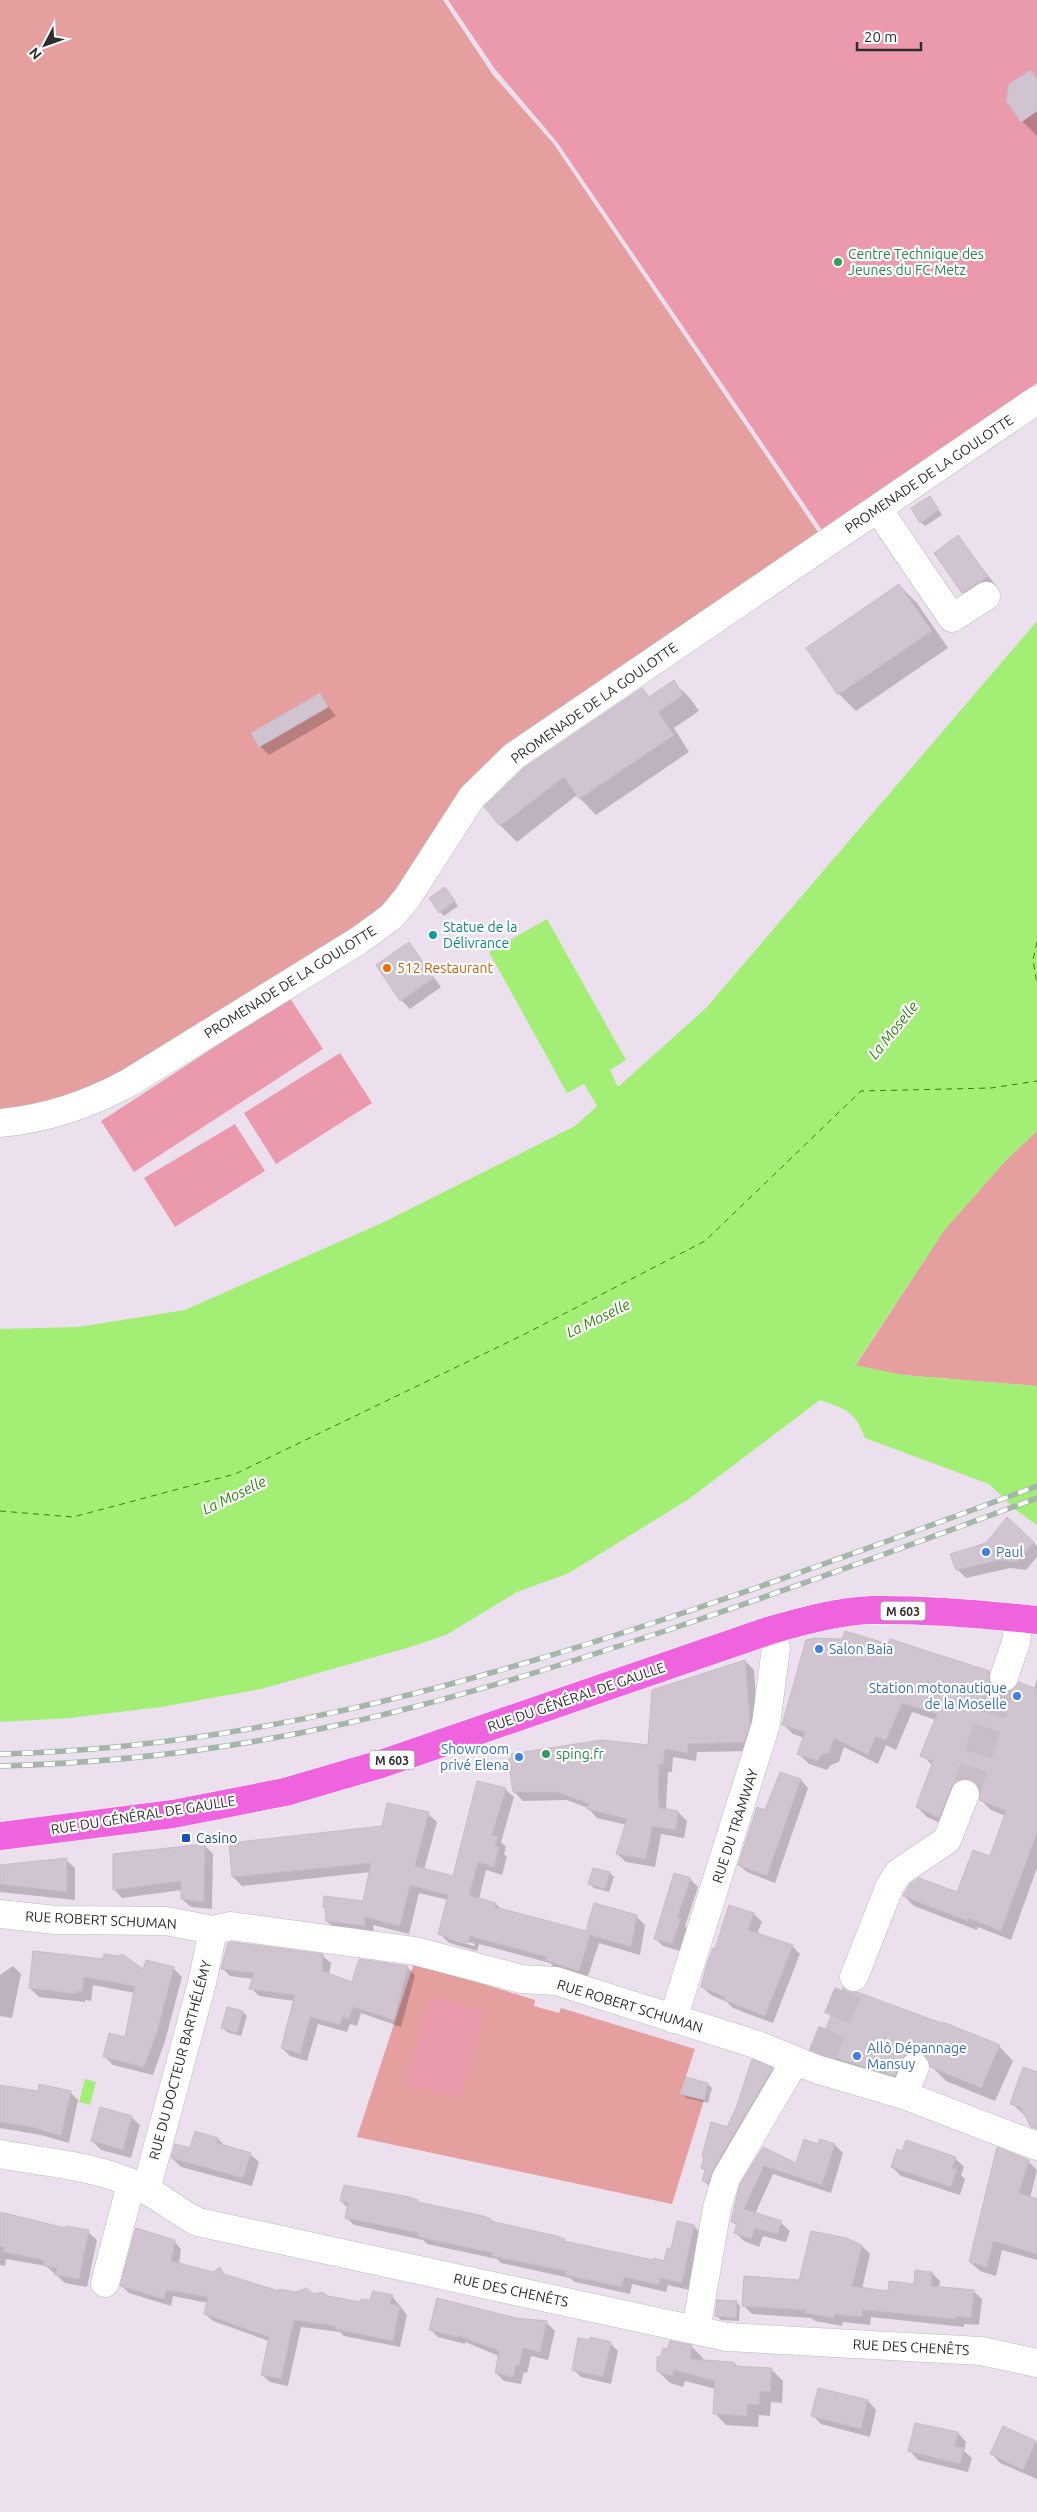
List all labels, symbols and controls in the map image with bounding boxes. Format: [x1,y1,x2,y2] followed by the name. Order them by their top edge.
[20,20,70,70] north arrow
[857,20,921,52] scale bar
[864,28,897,45] text: 20 m
[26,44,45,63] text: N
[848,246,984,278] place label: Centre Technique des Jeunes du FC Metz
[832,256,844,268] marker: Centre Technique des Jeunes du FC Metz
[842,411,1016,536] street label: PROMENADE DE LA GOULOTTE
[508,639,680,767] street label: PROMENADE DE LA GOULOTTE
[443,919,517,951] place label: Statue de la Délivrance
[201,922,379,1042] street label: PROMENADE DE LA GOULOTTE
[427,929,439,941] marker: Statue de la Délivrance
[397,960,494,976] place label: 512 Restaurant
[381,962,393,974] marker: 512 Restaurant
[865,998,922,1062] water label: La Moselle
[563,1295,633,1341] water label: La Moselle
[199,1472,269,1518] water label: La Moselle
[996,1544,1023,1560] place label: Paul
[980,1546,992,1558] marker: Paul
[880,1602,926,1620] road number: M 603
[829,1641,893,1657] place label: Salon Baia
[813,1643,825,1655] marker: Salon Baia
[485,1658,667,1735] street label: RUE DU GÉNÉRAL DE GAULLE
[869,1680,1007,1712] place label: Station motonautique de la Moselle
[1011,1690,1023,1702] marker: Station motonautique de la Moselle
[440,1741,509,1773] place label: Showroom privé Elena
[556,1746,604,1762] place label: sping.fr
[540,1748,552,1760] marker: sping.fr
[370,1750,414,1770] road number: M 603
[513,1751,525,1763] marker: Showroom privé Elena
[709,1767,761,1885] street label: RUE DU TRAMWAY
[49,1792,236,1837] street label: RUE DU GÉNÉRAL DE GAULLE
[196,1830,237,1846] place label: Casino
[180,1832,192,1844] marker: Casino
[25,1908,177,1932] street label: RUE ROBERT SCHUMAN
[145,1958,214,2162] street label: RUE DU DOCTEUR BARTHÉLÉMY
[555,1976,705,2036] street label: RUE ROBERT SCHUMAN
[867,2040,967,2072] place label: Allô Dépannage Mansuy
[851,2050,863,2062] marker: Allô Dépannage Mansuy
[452,2269,570,2310] street label: RUE DES CHENÊTS
[852,2335,970,2358] street label: RUE DES CHENÊTS

